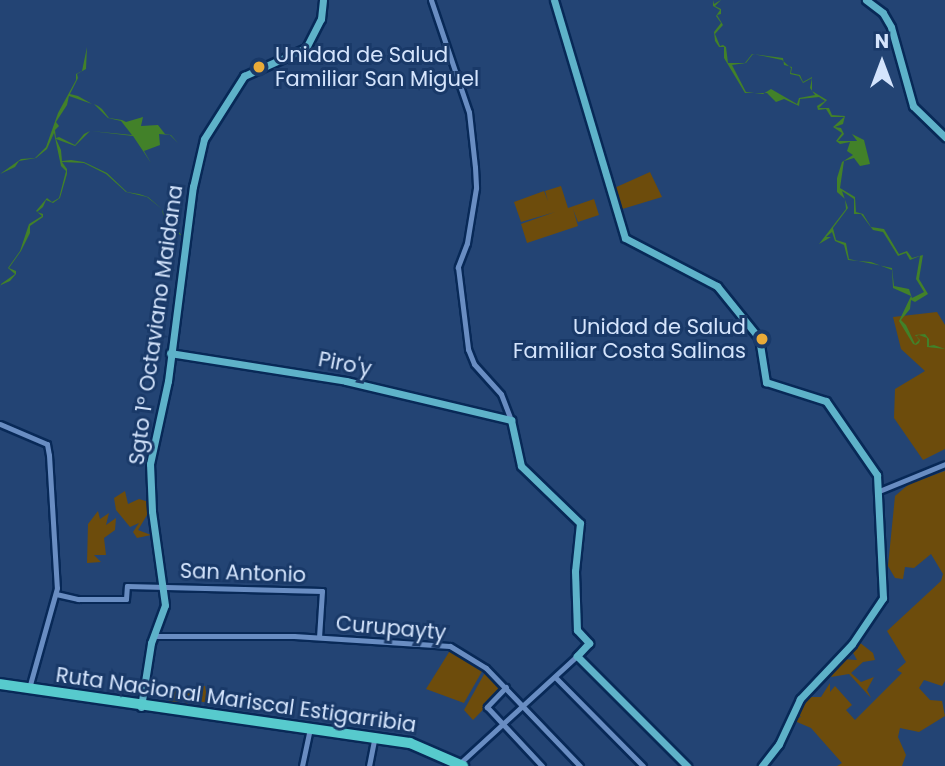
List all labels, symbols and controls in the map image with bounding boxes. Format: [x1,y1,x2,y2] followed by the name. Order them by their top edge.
[847,28,917,98] north arrow
[875,28,889,55] text: N
[275,42,479,92] place label: Unidad de Salud Familiar San Miguel
[249,57,269,77] marker: Unidad de Salud Familiar San Miguel
[124,183,188,467] street label: Sgto 1° Octaviano Maidana
[513,314,746,364] place label: Unidad de Salud Familiar Costa Salinas
[752,329,772,349] marker: Unidad de Salud Familiar Costa Salinas
[316,347,374,381] street label: Piro'y
[179,558,307,588] street label: San Antonio
[335,611,447,645] street label: Curupayty
[54,662,418,738] street label: Ruta Nacional Mariscal Estigarribia

